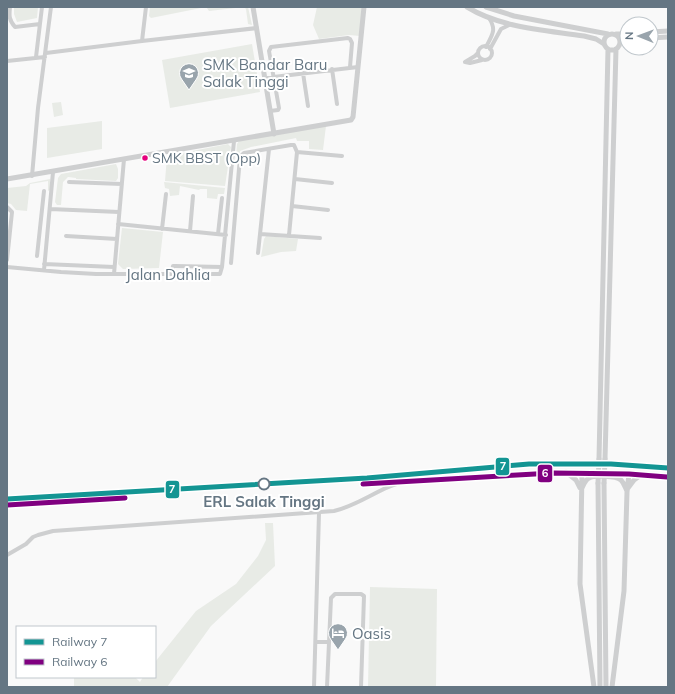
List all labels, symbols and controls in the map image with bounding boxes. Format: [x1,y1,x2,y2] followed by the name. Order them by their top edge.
[619,16,659,56] north arrow
[622,32,636,40] text: N
[203,55,327,91] place label: SMK Bandar Baru Salak Tinggi
[178,62,200,90] school or university icon: SMK Bandar Baru Salak Tinggi
[152,149,261,167] place label: SMK BBST (Opp)
[140,153,150,163] marker: SMK BBST (Opp)
[126,265,210,284] street label: Jalan Dahlia
[495,457,510,476] line badge: 7
[500,459,507,473] text: 7
[537,464,553,483] line badge: 6
[542,466,549,480] text: 6
[257,477,271,491] marker: ERL Salak Tinggi
[165,480,180,499] line badge: 7
[169,482,176,496] text: 7
[203,492,325,511] place label: ERL Salak Tinggi
[327,622,349,650] hotel icon: Oasis
[352,624,391,643] place label: Oasis
[16,626,156,678] legend
[52,634,107,649] text: Railway 7
[52,654,107,669] text: Railway 6

